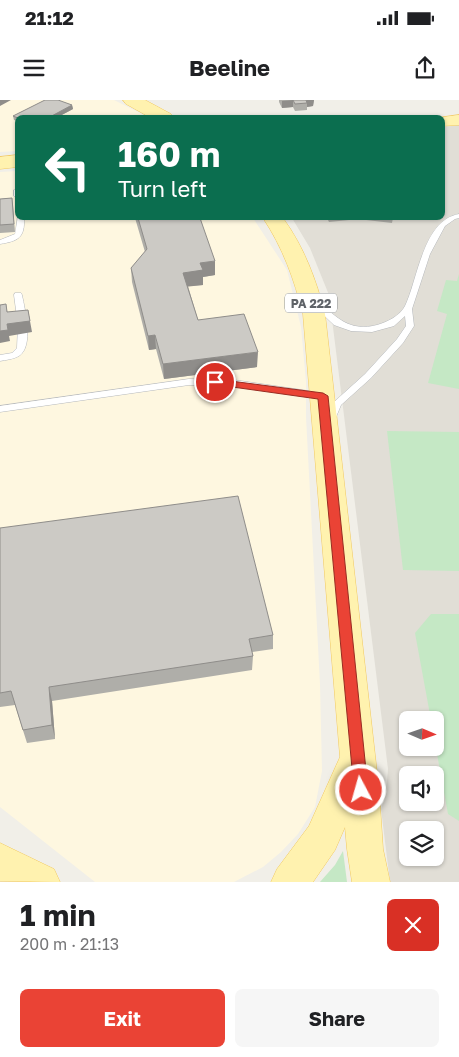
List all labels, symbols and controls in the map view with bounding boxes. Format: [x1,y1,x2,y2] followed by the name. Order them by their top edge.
[25,6,74,29] text: 21:12
[20,54,48,82] icon: menu
[189,54,270,81] text: Beeline
[411,54,439,82] icon: share
[118,133,220,175] text: 160 m
[35,135,100,200] icon: left
[118,175,207,202] text: Turn left
[285,294,337,312] road number: PA 222
[194,361,236,403] pin
[201,368,229,396] icon: arrive
[399,711,444,756] north arrow
[399,711,444,866] map controls
[334,763,386,815] position arrow
[399,766,444,811] button: sound
[399,821,444,866] button: layers
[20,897,96,933] text: 1 min
[387,899,439,951] button: close
[20,934,119,954] text: 200 m · 21:13
[20,989,225,1047] button: Exit
[235,989,439,1047] button: Share

